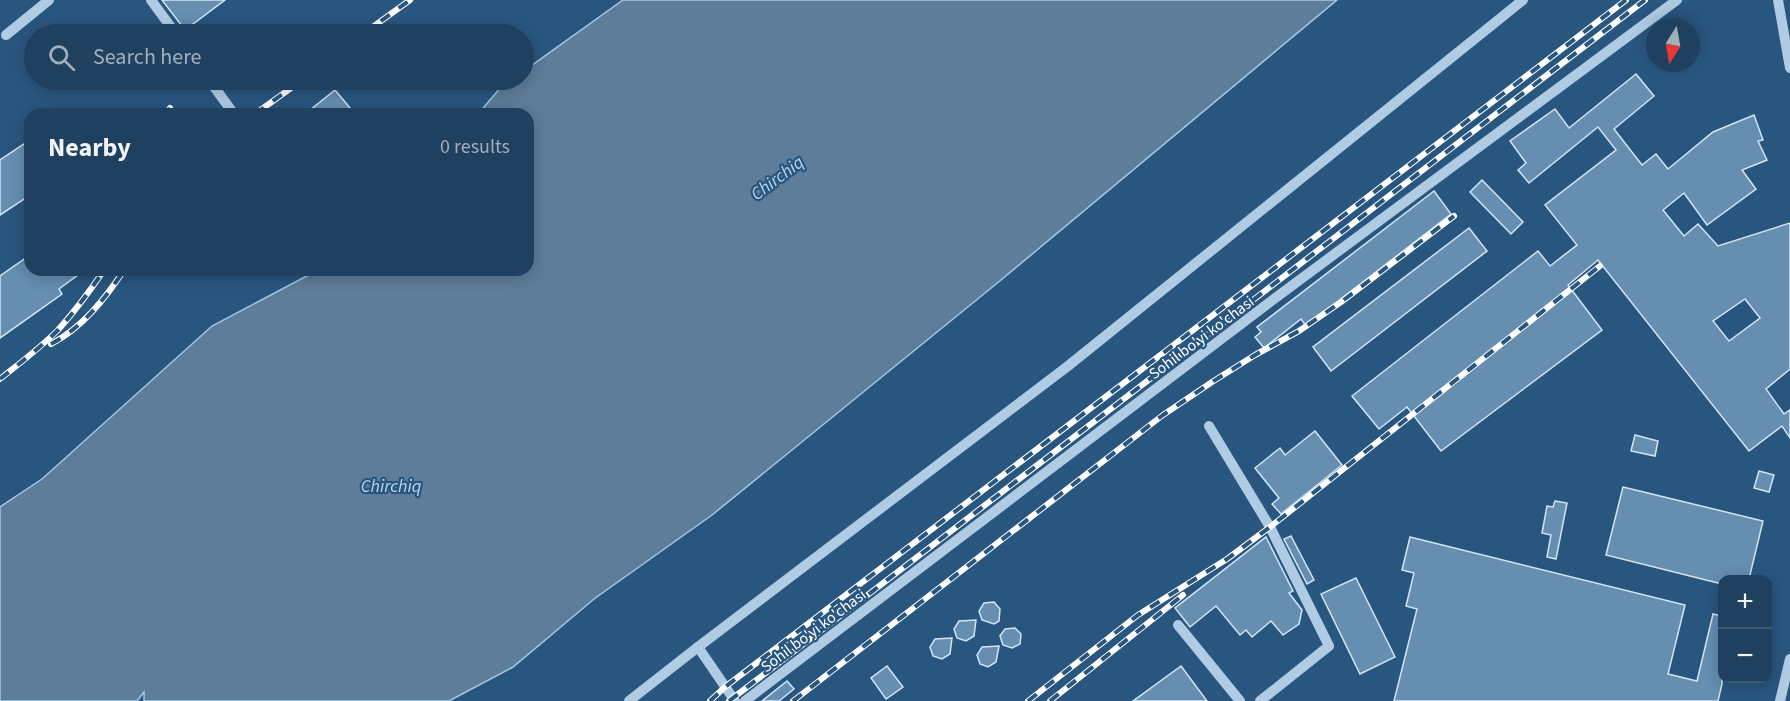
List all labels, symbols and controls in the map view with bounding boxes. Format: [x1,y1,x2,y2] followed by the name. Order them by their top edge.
[1646,18,1700,72] north arrow
[24,24,534,90] search box
[45,41,78,74] icon: search
[93,41,201,73] text: Search here
[48,129,131,166] text: Nearby
[440,133,510,161] text: 0 results
[746,150,809,207] water label: Chirchiq
[1144,291,1259,385] street label: Sohil bo'yi ko'chasi
[361,474,422,499] water label: Chirchiq
[1718,575,1772,683] map controls
[1718,575,1772,629] button: +
[756,584,871,678] street label: Sohil bo'yi ko'chasi
[1718,629,1772,683] button: −

